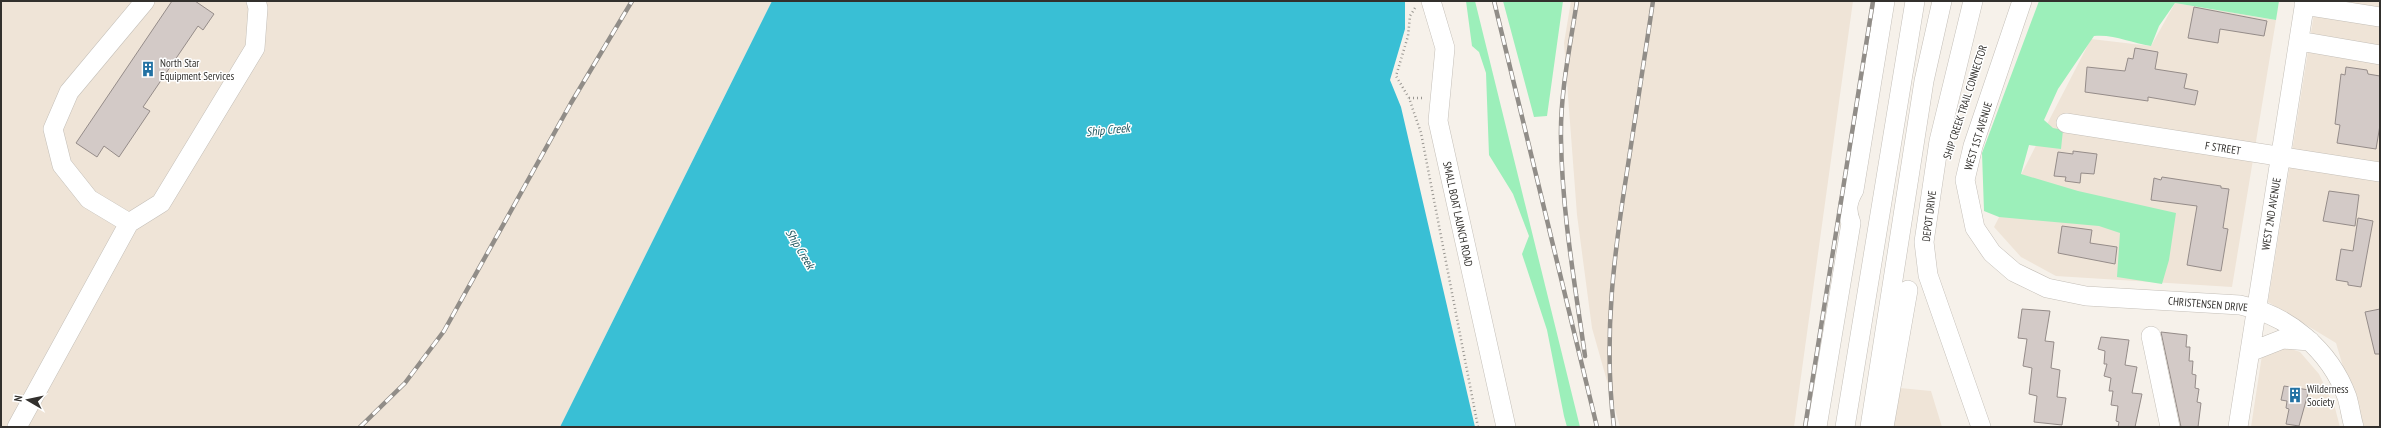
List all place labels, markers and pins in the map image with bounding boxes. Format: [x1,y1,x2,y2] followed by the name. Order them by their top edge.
[160,56,234,83] place label: North Star Equipment Services
[139,60,157,78] building icon: North Star Equipment Services
[2307,382,2349,409] place label: Wilderness Society
[2286,386,2304,404] building icon: Wilderness Society

